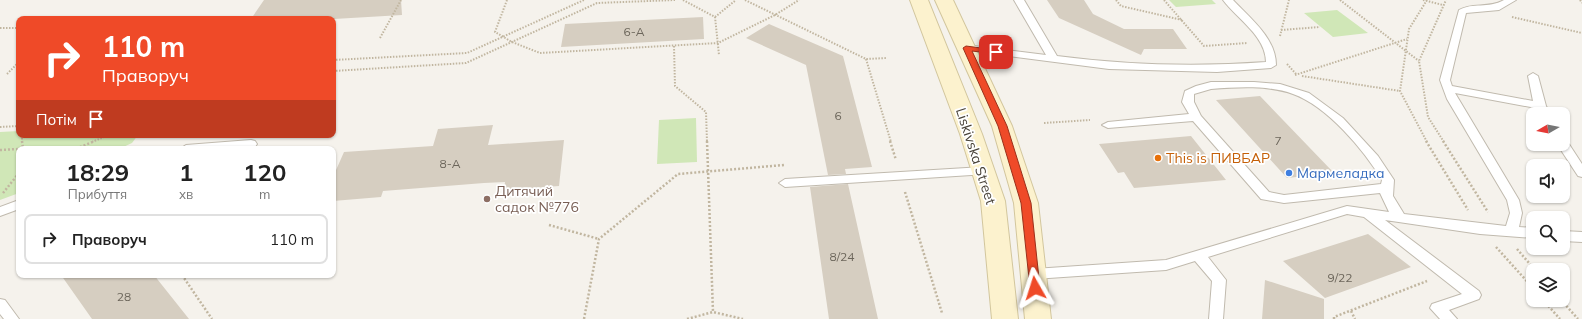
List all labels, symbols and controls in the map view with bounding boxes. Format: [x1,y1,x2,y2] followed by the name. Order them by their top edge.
[624,24,645,39] house number: 6-А
[102,29,185,64] text: 110 m
[36,32,88,84] icon: right
[979,35,1013,69] pin
[985,41,1007,63] icon: arrive
[102,64,189,87] text: Праворуч
[952,105,1000,207] street label: Liskivska Street
[1526,107,1570,151] north arrow
[1526,107,1570,307] map controls
[85,108,107,130] icon: arrive
[834,108,842,123] house number: 6
[36,110,77,129] text: Потім
[1274,133,1282,148] house number: 7
[1166,149,1270,167] place label: This is ПИВБАР
[1153,153,1163,163] marker: This is ПИВБАР
[440,156,461,171] house number: 8-А
[66,157,129,187] text: 18:29
[179,157,193,187] text: 1
[243,157,286,187] text: 120
[1526,159,1570,203] button: sound
[1297,164,1385,182] place label: Мармеладка
[1284,168,1294,178] marker: Мармеладка
[495,182,579,216] place label: Дитячий садок №776
[68,186,127,202] text: Прибуття
[179,186,193,202] text: хв
[259,186,270,202] text: m
[482,194,492,204] marker: Дитячий садок №776
[1526,211,1570,255] button: search
[38,228,60,250] icon: right
[72,230,147,249] text: Праворуч
[270,230,314,249] text: 110 m
[829,249,855,264] house number: 8/24
[1526,263,1570,307] button: layers
[1014,267,1056,309] position arrow
[1327,270,1353,285] house number: 9/22
[117,289,131,304] house number: 28

